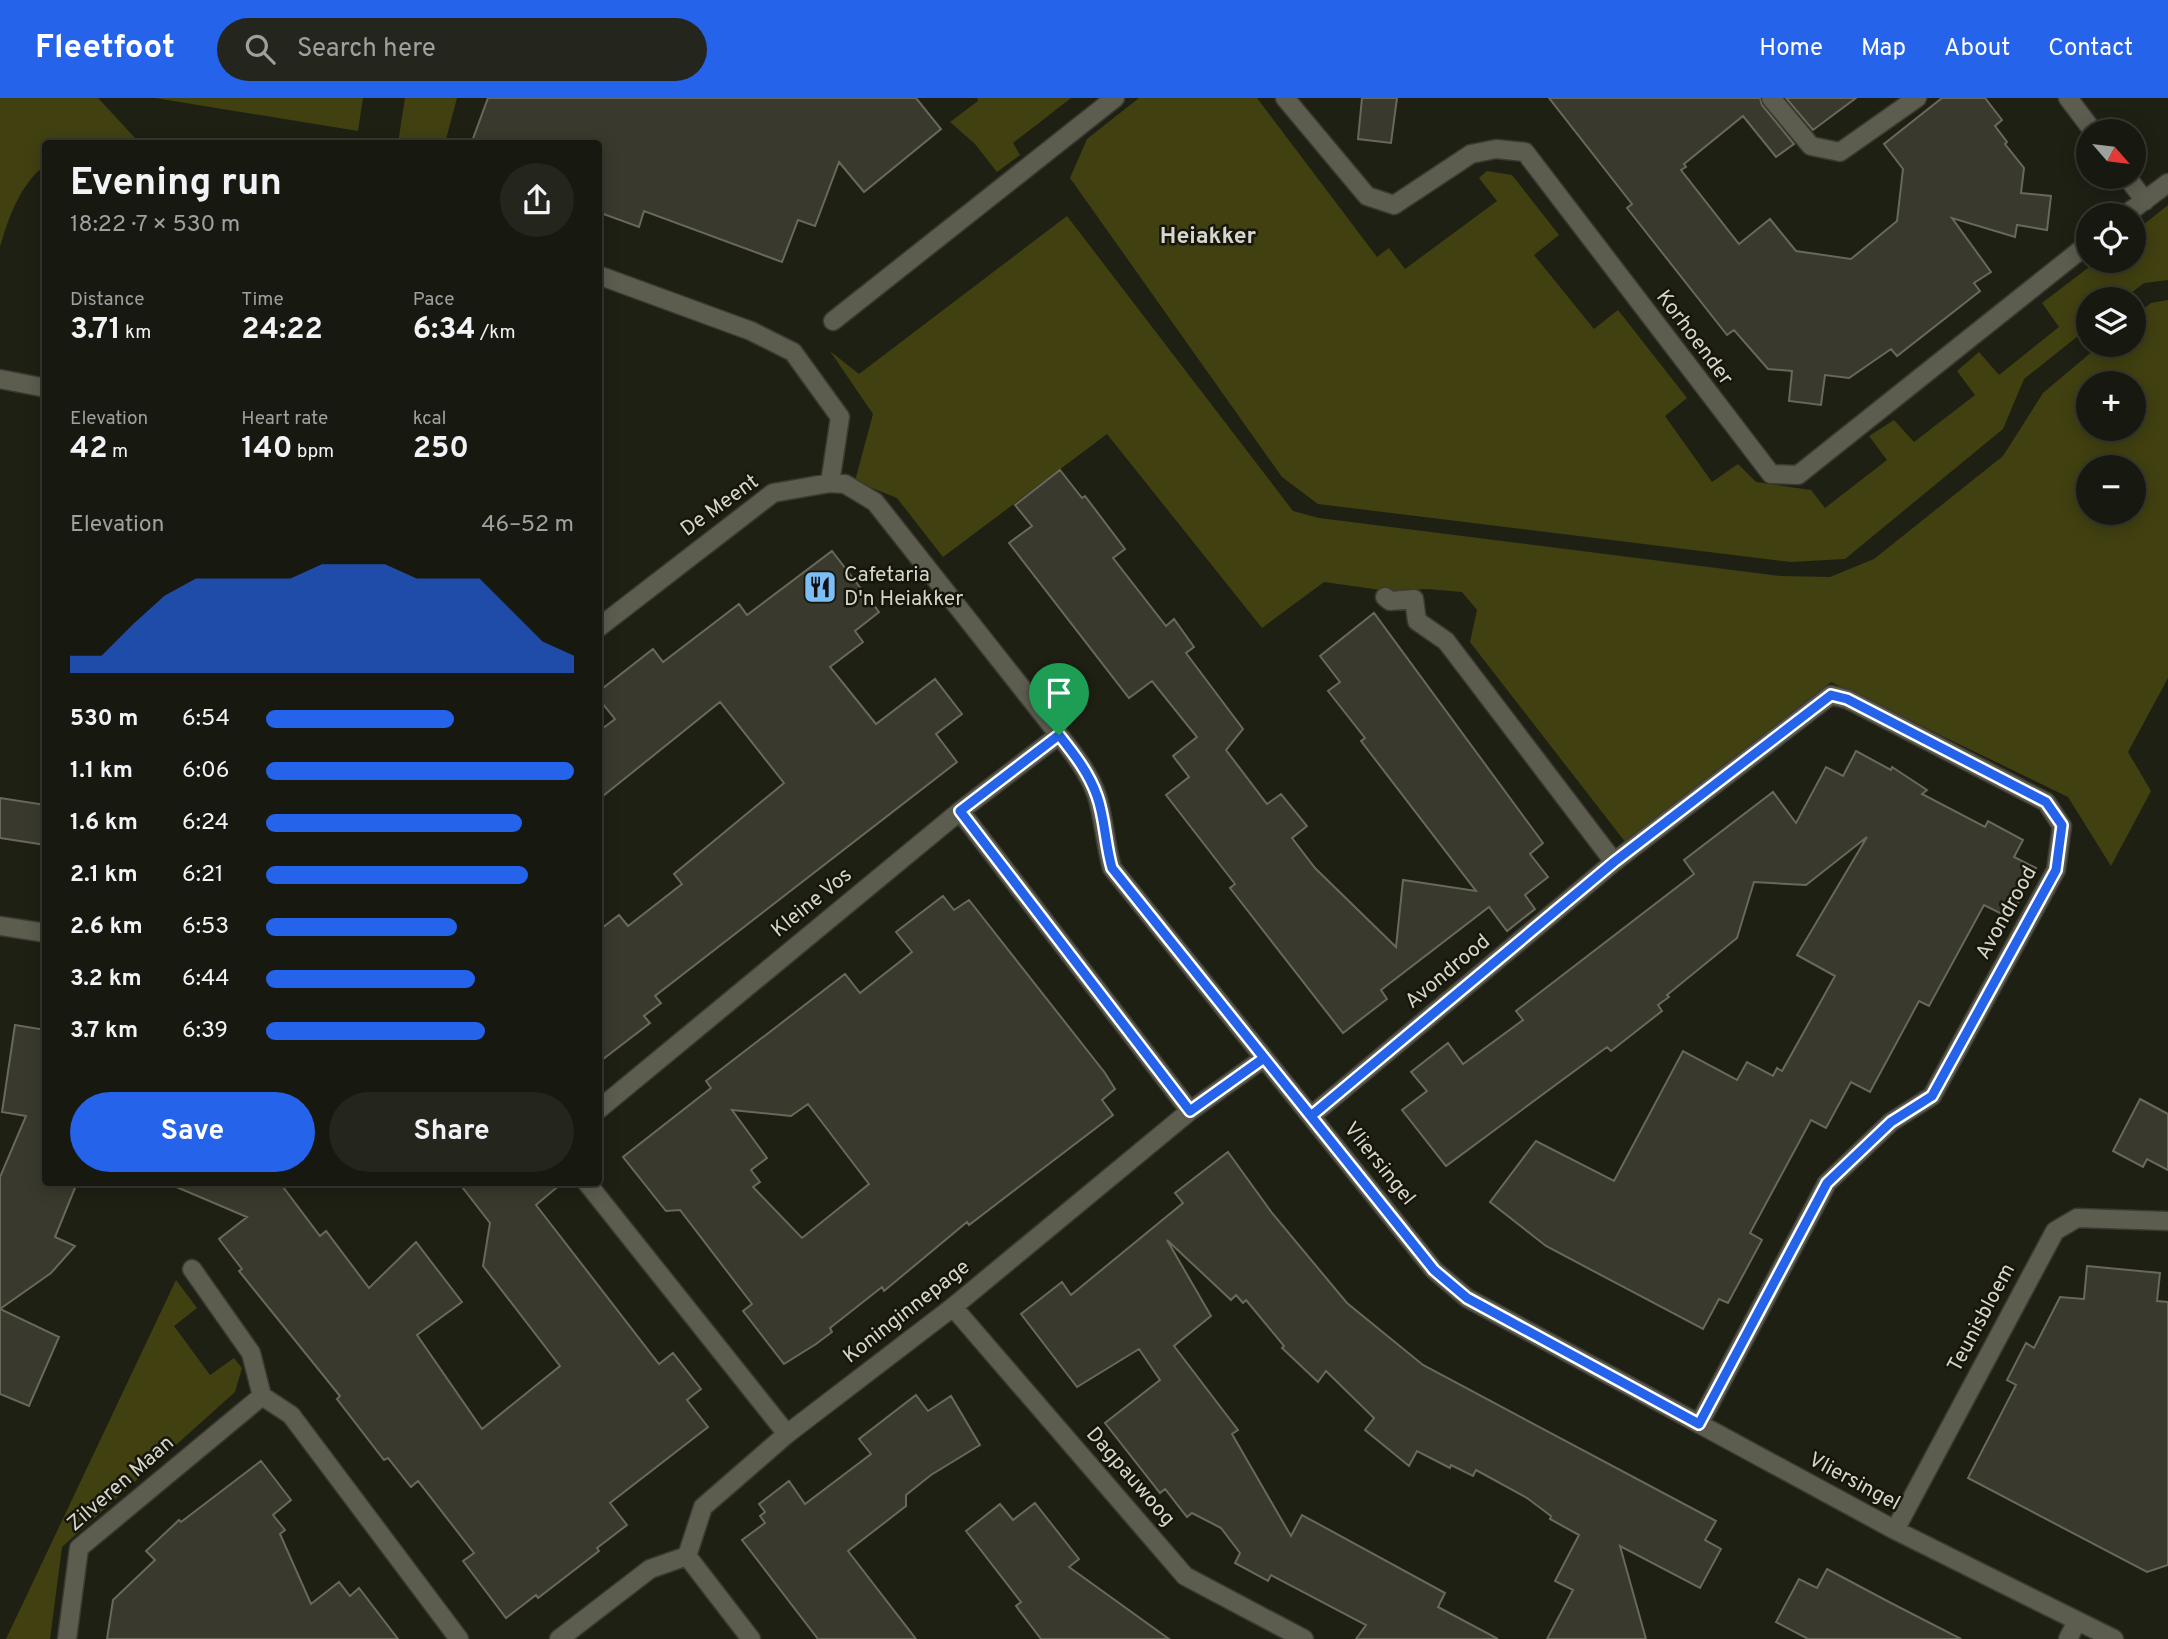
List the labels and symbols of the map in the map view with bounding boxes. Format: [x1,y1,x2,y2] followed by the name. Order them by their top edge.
[2076,119,2146,189] north arrow
[1160,223,1257,252] district label: Heiakker
[1649,285,1739,391] street label: Korhoender
[676,469,764,543] street label: De Meent
[844,562,963,613] place label: Cafetaria D'n Heiakker
[801,568,839,606] restaurant icon: Cafetaria D'n Heiakker
[1029,663,1089,735] pin
[1970,861,2044,965] street label: Avondrood
[766,862,858,944] street label: Kleine Vos
[1400,929,1496,1015] street label: Avondrood
[1337,1117,1421,1211] street label: Vliersingel
[838,1254,976,1370] street label: Koninginnepage
[1942,1259,2022,1377] street label: Teunisbloem
[1079,1422,1181,1532] street label: Dagpauwoog
[62,1430,180,1538] street label: Zilveren Maan
[1804,1447,1904,1517] street label: Vliersingel

